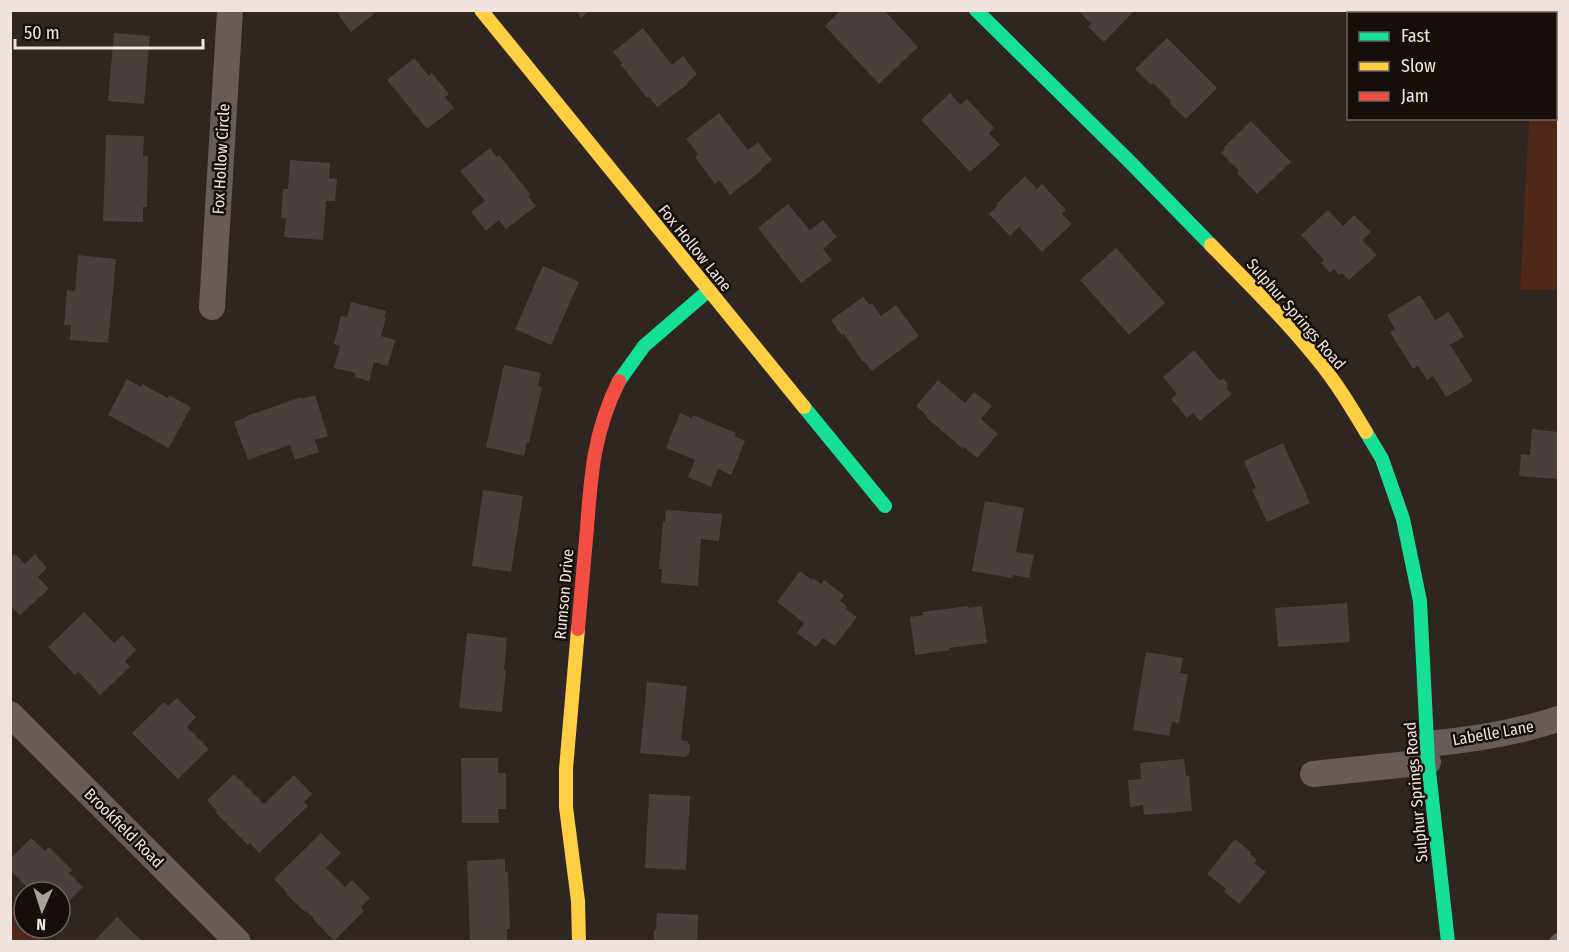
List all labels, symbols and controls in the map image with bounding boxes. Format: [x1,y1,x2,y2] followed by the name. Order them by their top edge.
[15,12,202,50] scale bar
[1347,12,1557,120] legend
[24,22,60,44] text: 50 m
[1401,25,1430,47] text: Fast
[1401,55,1436,77] text: Slow
[1401,85,1429,107] text: Jam
[209,103,233,215] street label: Fox Hollow Circle
[654,201,736,295] street label: Fox Hollow Lane
[1243,255,1349,373] street label: Sulphur Springs Road
[551,548,577,640] street label: Rumson Drive
[1451,716,1535,750] street label: Labelle Lane
[1400,721,1432,863] street label: Sulphur Springs Road
[80,784,168,872] street label: Brookfield Road
[12,880,72,940] north arrow
[36,915,47,934] text: N

